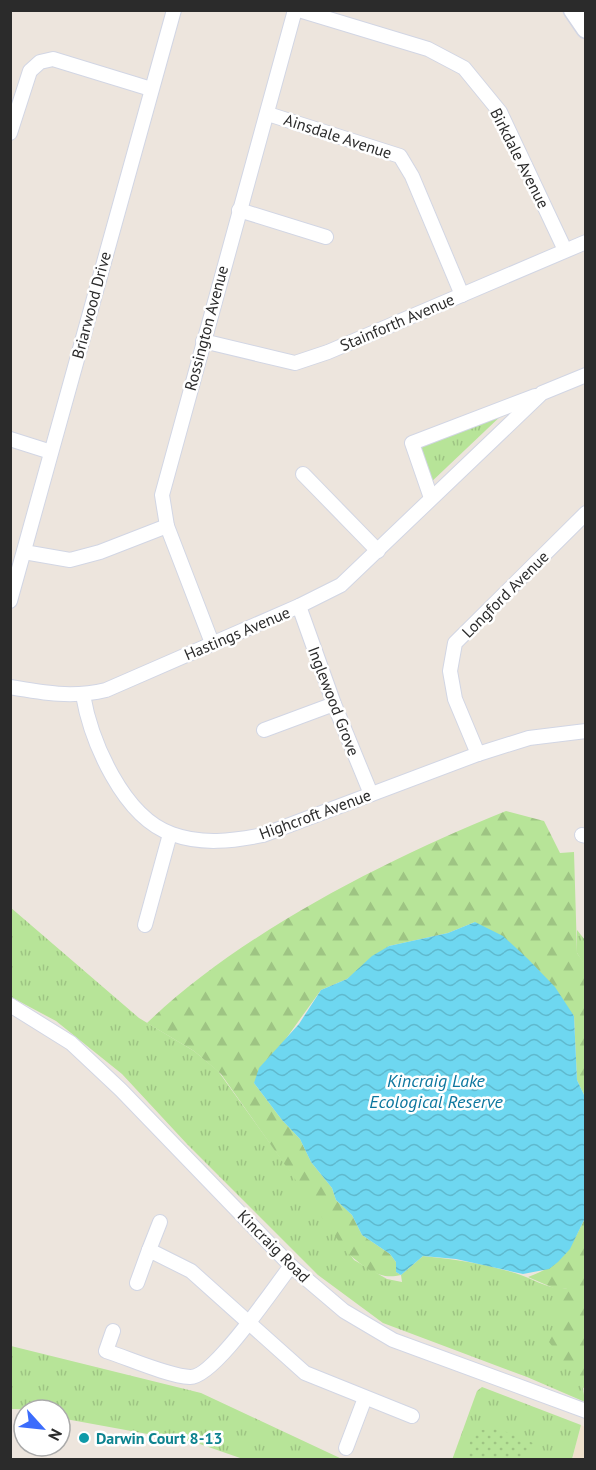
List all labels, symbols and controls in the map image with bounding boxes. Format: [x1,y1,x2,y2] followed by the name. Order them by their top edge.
[486,105,554,211] street label: Birkdale Avenue
[282,109,394,163] street label: Ainsdale Avenue
[67,249,115,361] street label: Briarwood Drive
[180,263,232,393] street label: Rossington Avenue
[337,289,457,355] street label: Stainforth Avenue
[457,546,553,642] street label: Longford Avenue
[181,602,293,664] street label: Hastings Avenue
[304,643,364,759] street label: Inglewood Grove
[256,785,374,843] street label: Highcroft Avenue
[369,1069,503,1113] water label: Kincraig Lake Ecological Reserve
[234,1206,314,1286] street label: Kincraig Road
[12,1398,72,1458] north arrow
[44,1426,67,1444] text: N
[96,1428,223,1448] place label: Darwin Court 8-13
[77,1431,91,1445] marker: Darwin Court 8-13

